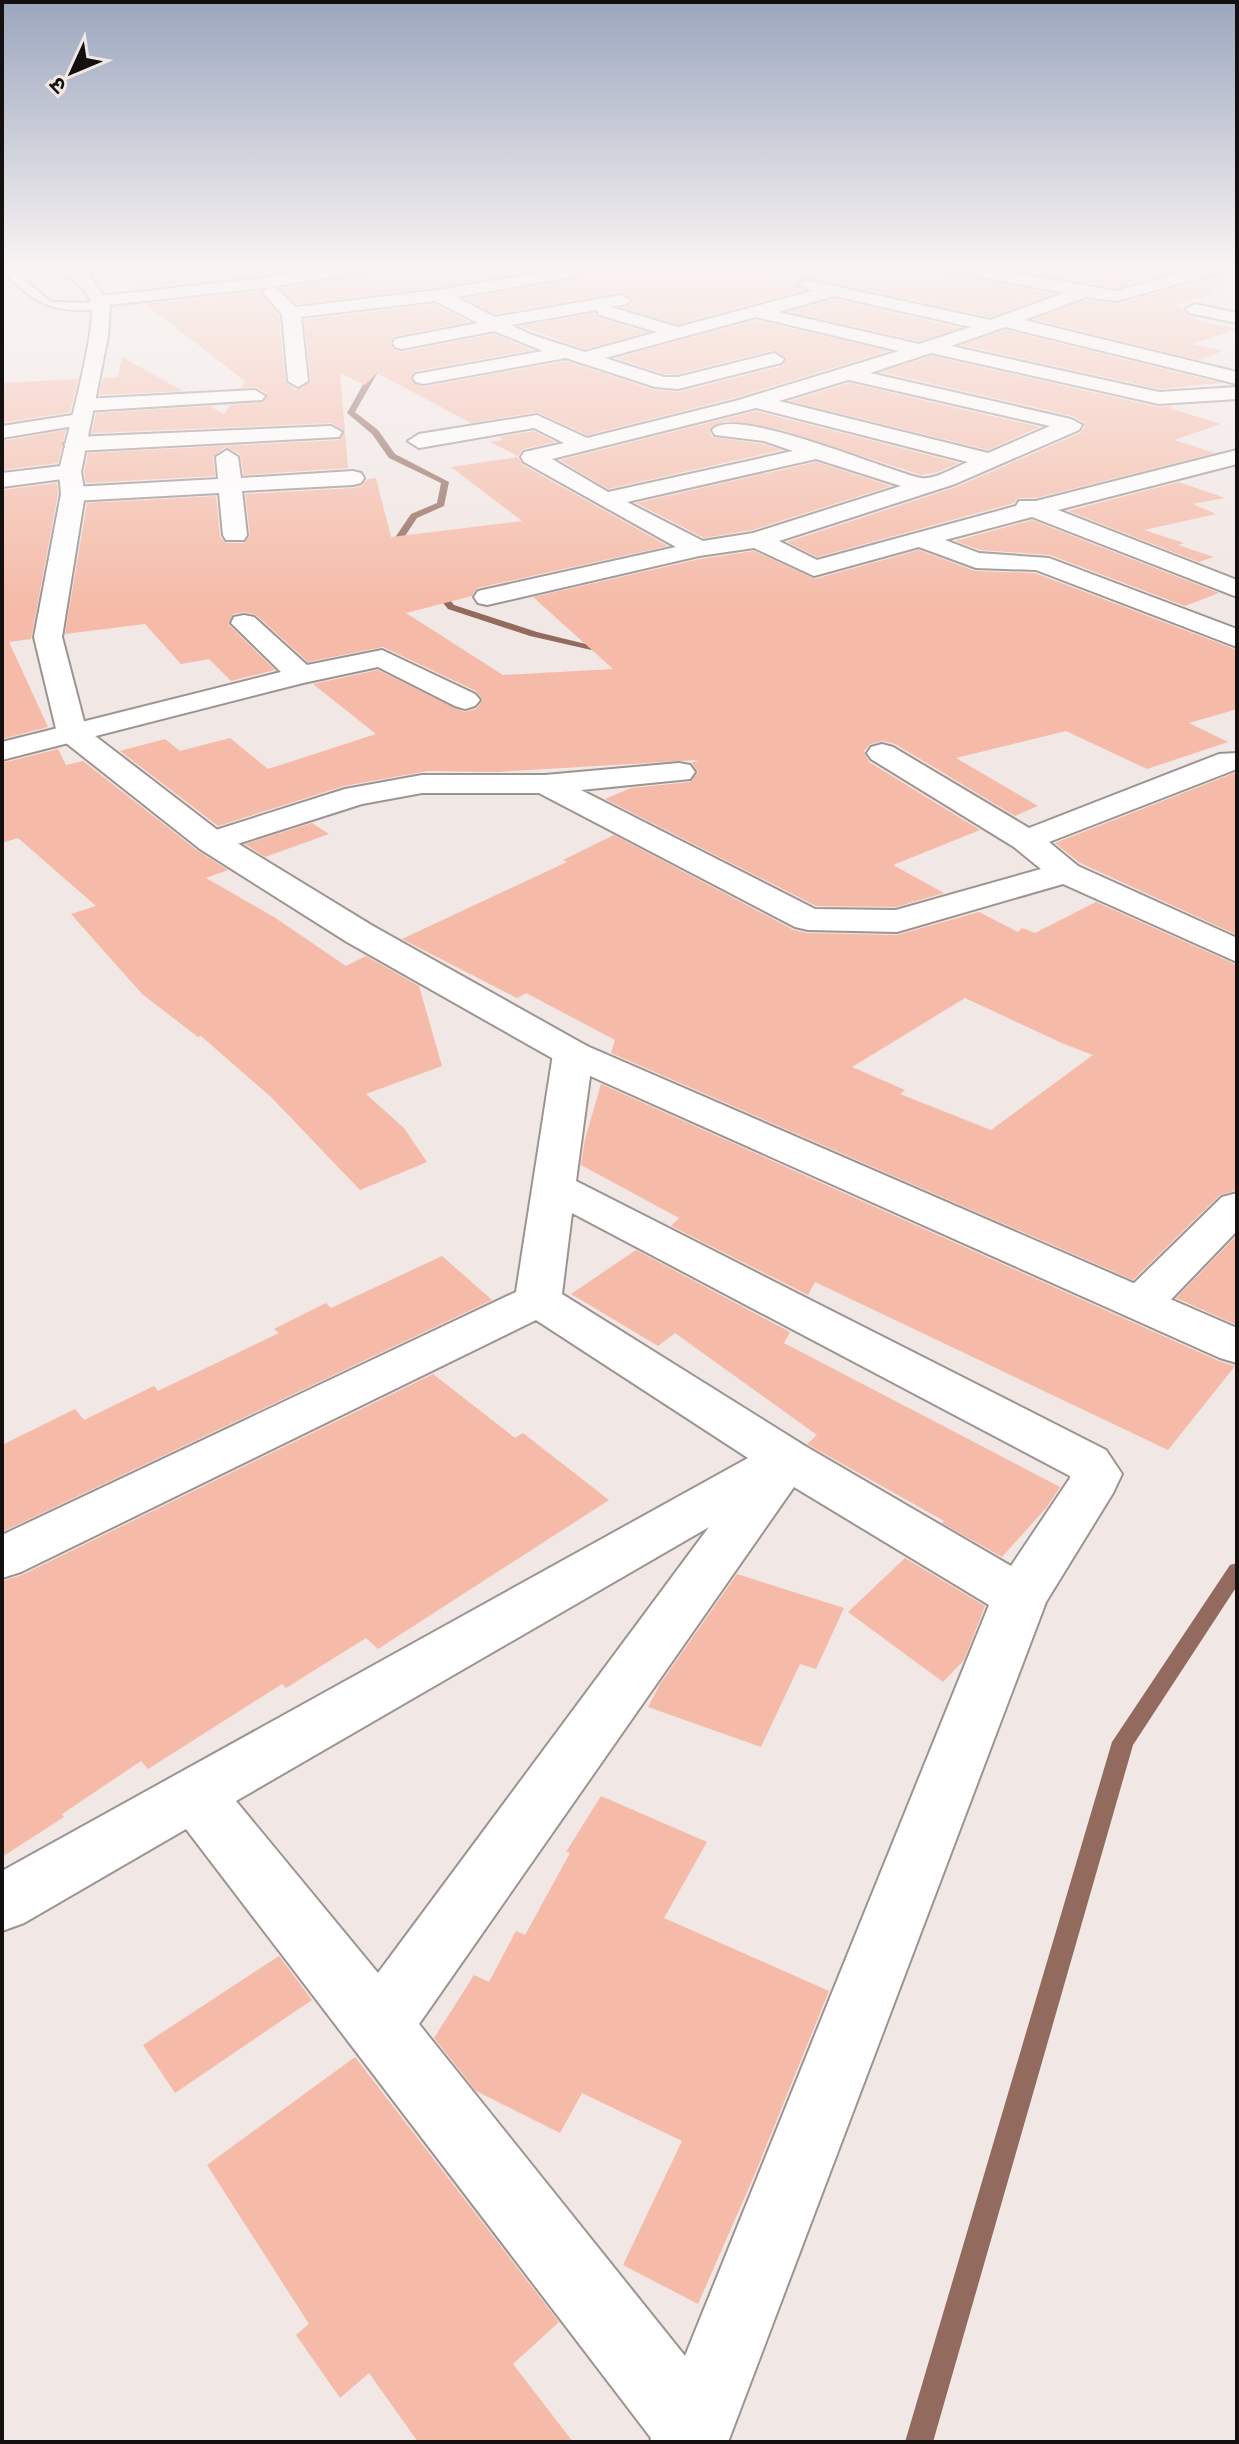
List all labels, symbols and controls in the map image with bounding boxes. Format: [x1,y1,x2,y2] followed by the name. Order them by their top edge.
[32,32,112,112] north arrow
[44,70,73,99] text: उ

